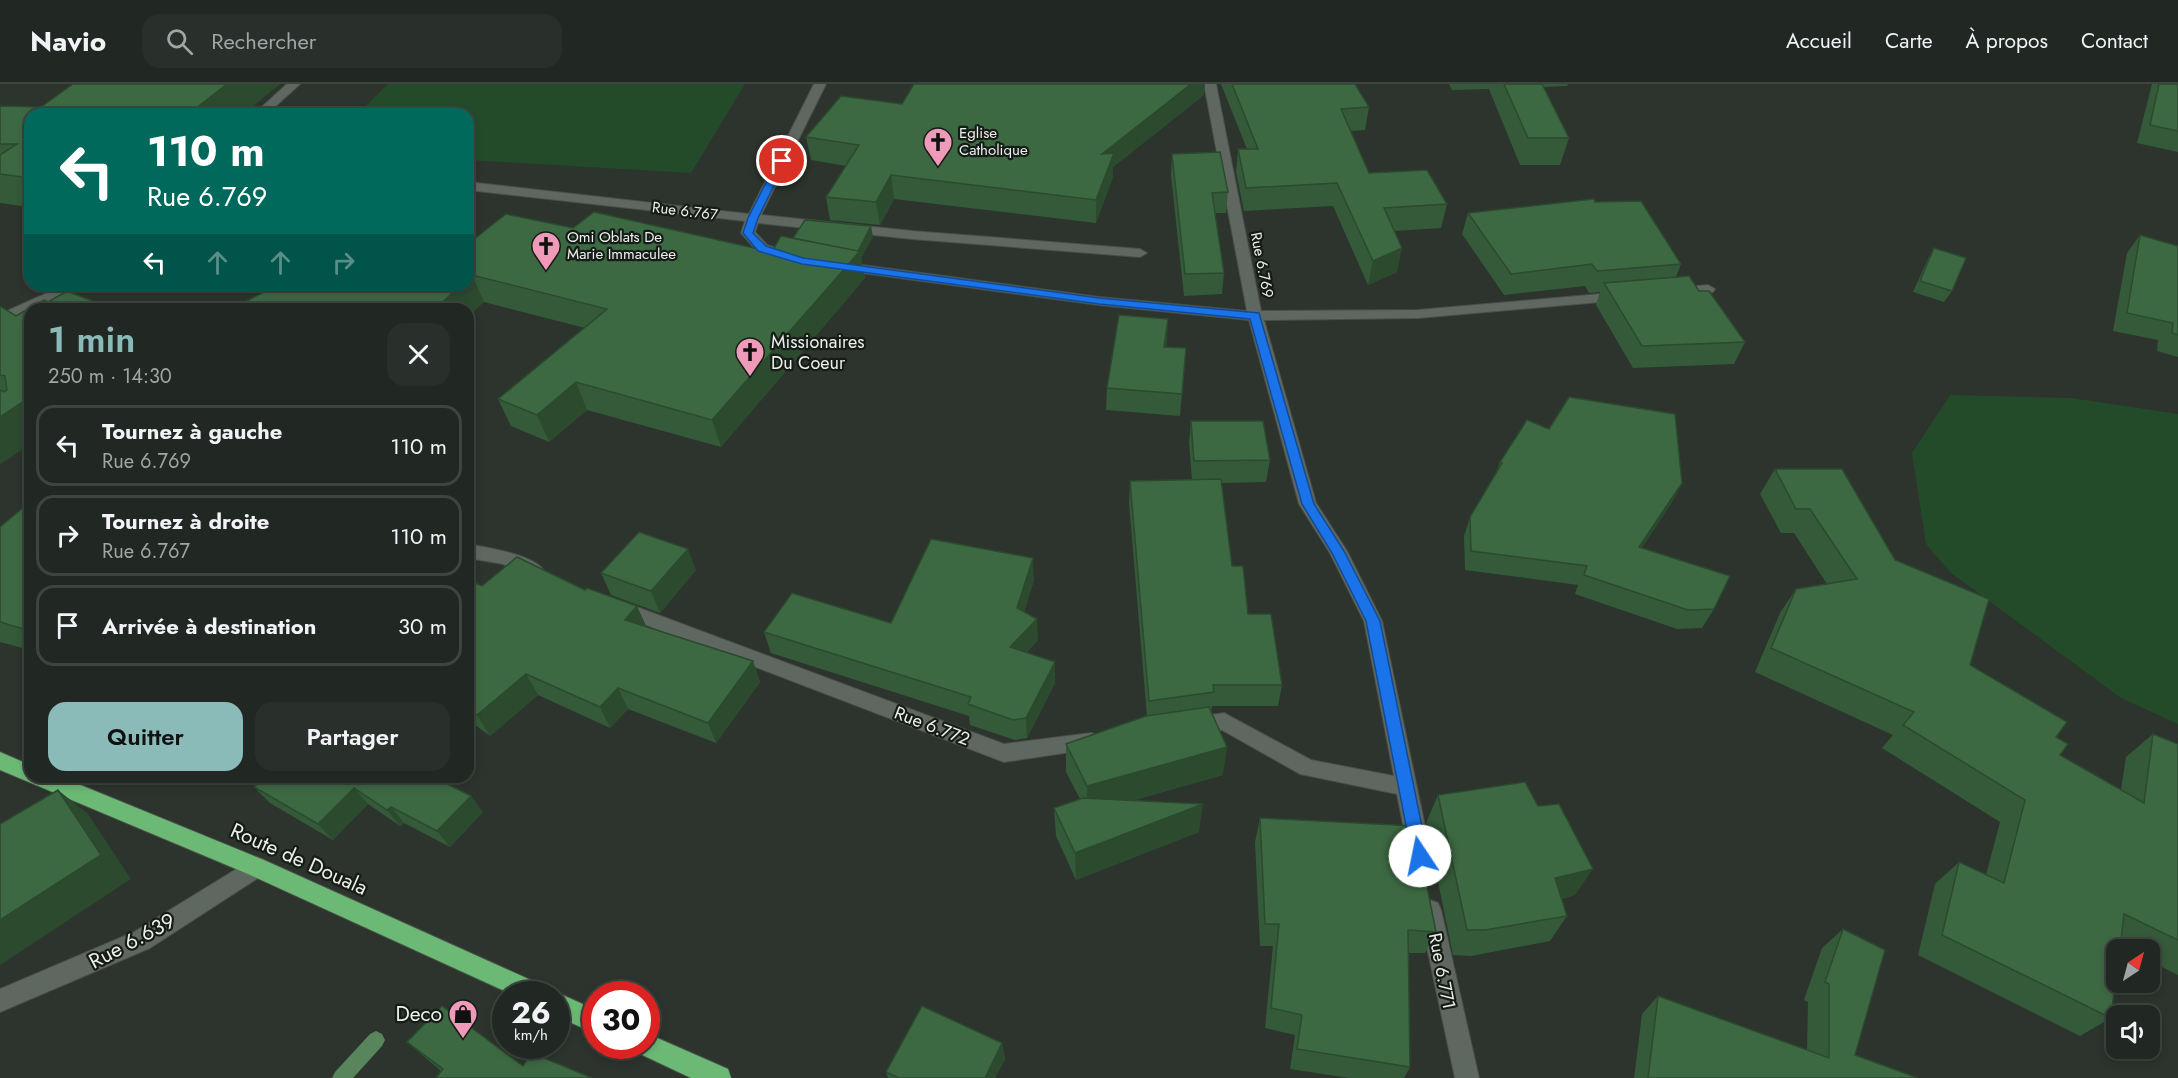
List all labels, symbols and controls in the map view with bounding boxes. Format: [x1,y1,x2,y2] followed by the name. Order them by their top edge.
[142,14,562,68] search box
[30,21,106,62] text: Navio
[163,25,196,58] icon: search
[211,25,316,57] text: Rechercher
[1786,26,1852,56] text: Accueil
[1885,26,1933,56] text: Carte
[1966,26,2048,56] text: À propos
[2081,26,2148,56] text: Contact
[147,121,265,182] text: 110 m
[959,122,1028,161] place label: Eglise Catholique
[922,126,954,168] church icon: Eglise Catholique
[48,132,126,210] icon: left
[756,135,807,186] pin
[765,144,798,177] icon: arrive
[147,177,267,216] text: Rue 6.769
[651,196,719,226] street label: Rue 6.767
[567,226,676,265] place label: Omi Oblats De Marie Immaculee
[530,230,562,272] church icon: Omi Oblats De Marie Immaculee
[1245,230,1279,300] street label: Rue 6.769
[138,246,171,279] icon: left
[201,246,234,279] icon: ahead
[264,246,297,279] icon: ahead
[327,246,360,279] icon: right
[48,313,135,365] text: 1 min
[387,323,450,386] button: close
[771,329,865,376] place label: Missionaires Du Coeur
[734,336,766,378] church icon: Missionaires Du Coeur
[48,362,172,391] text: 250 m · 14:30
[102,415,282,447] text: Tournez à gauche
[51,429,84,462] icon: left
[390,430,447,462] text: 110 m
[102,447,191,476] text: Rue 6.769
[102,505,269,537] text: Tournez à droite
[51,519,84,552] icon: right
[390,520,447,552] text: 110 m
[102,537,190,566] text: Rue 6.767
[51,609,84,642] icon: arrive
[102,610,316,642] text: Arrivée à destination
[398,610,447,642] text: 30 m
[890,700,974,752] street label: Rue 6.772
[48,702,243,771] button: Quitter
[255,702,450,771] button: Partager
[226,815,372,903] street label: Route de Douala
[1388,824,1452,888] position arrow
[83,906,181,976] street label: Rue 6.639
[1422,931,1462,1011] street label: Rue 6.771
[2106,939,2160,993] north arrow
[2106,939,2160,1059] map controls
[582,981,660,1059] speed limit sign: 30
[511,991,551,1034] text: 26
[447,998,479,1040] shop icon: Deco
[395,999,442,1029] place label: Deco
[2106,1005,2160,1059] button: sound
[514,1024,548,1046] text: km/h

